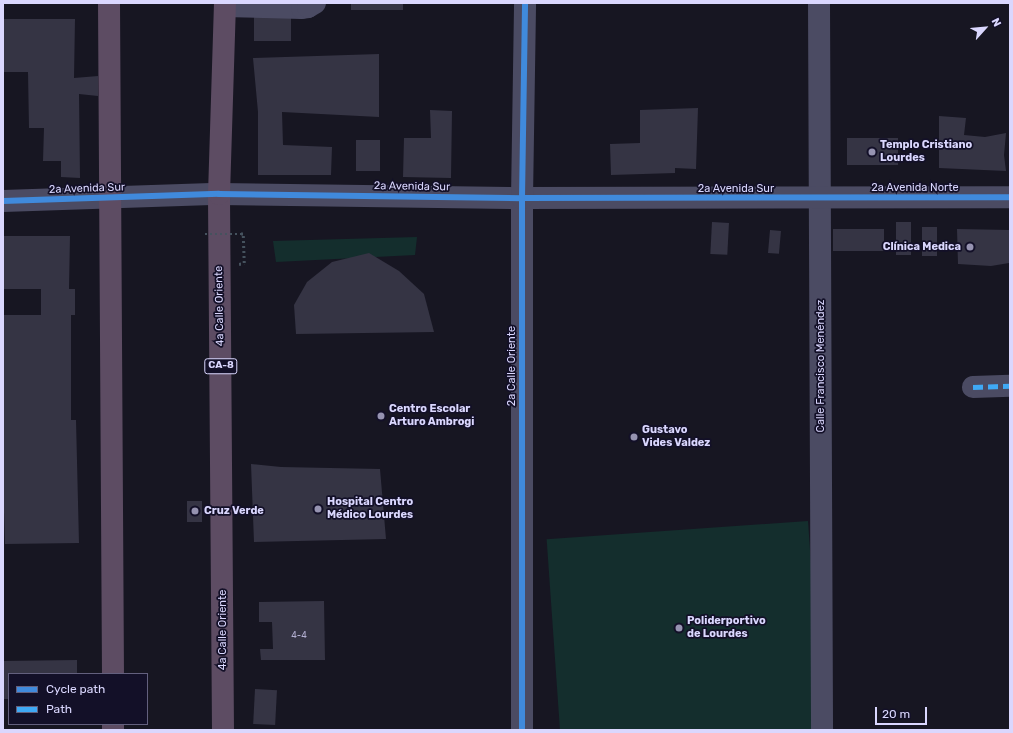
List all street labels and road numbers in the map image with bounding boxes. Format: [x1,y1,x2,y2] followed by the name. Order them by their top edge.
[374,180,450,194] street label: 2a Avenida Sur
[48,181,126,197] street label: 2a Avenida Sur
[871,181,959,195] street label: 2a Avenida Norte
[698,182,774,196] street label: 2a Avenida Sur
[213,266,227,346] street label: 4a Calle Oriente
[814,300,828,432] street label: Calle Francisco Menéndez
[505,326,519,406] street label: 2a Calle Oriente
[204,358,238,374] road number: CA-8
[216,590,230,670] street label: 4a Calle Oriente

